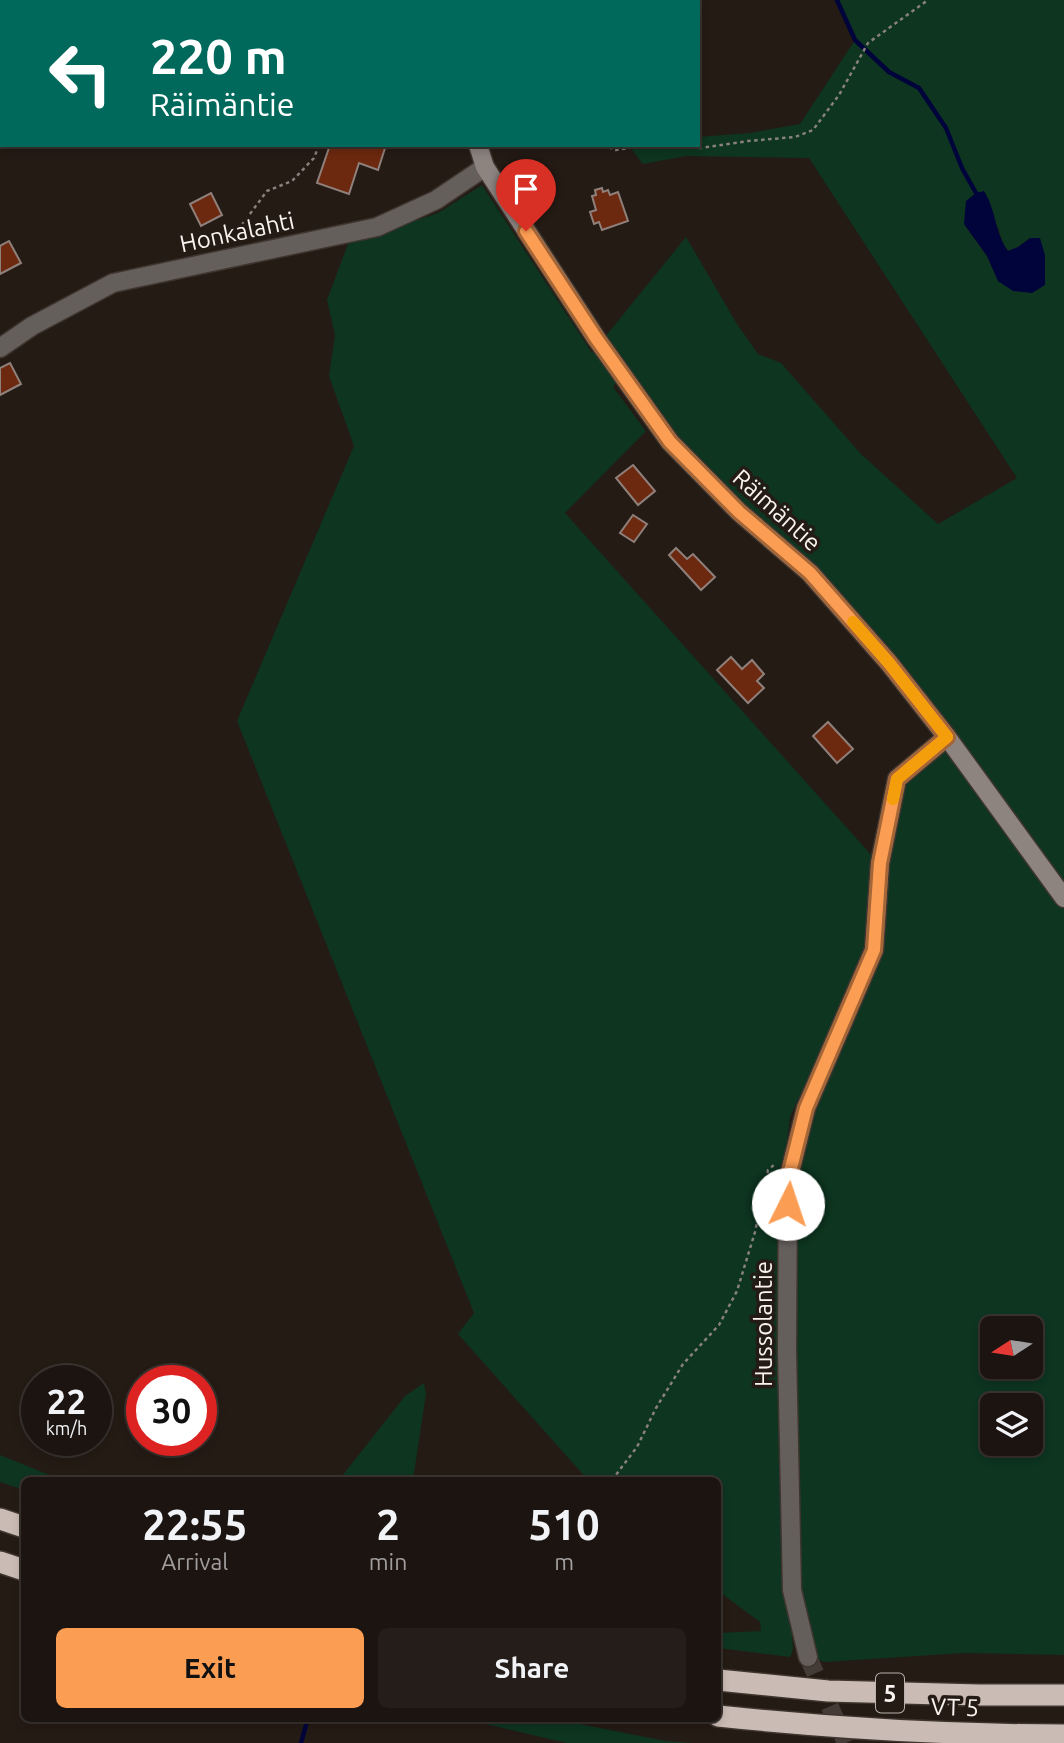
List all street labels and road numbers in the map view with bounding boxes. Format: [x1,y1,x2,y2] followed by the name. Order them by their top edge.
[177,207,297,257] street label: Honkalahti
[728,464,826,556] street label: Räimäntie
[750,1261,777,1387] street label: Hussolantie
[876,1674,904,1712] road number: 5
[930,1693,980,1721] street label: VT 5

